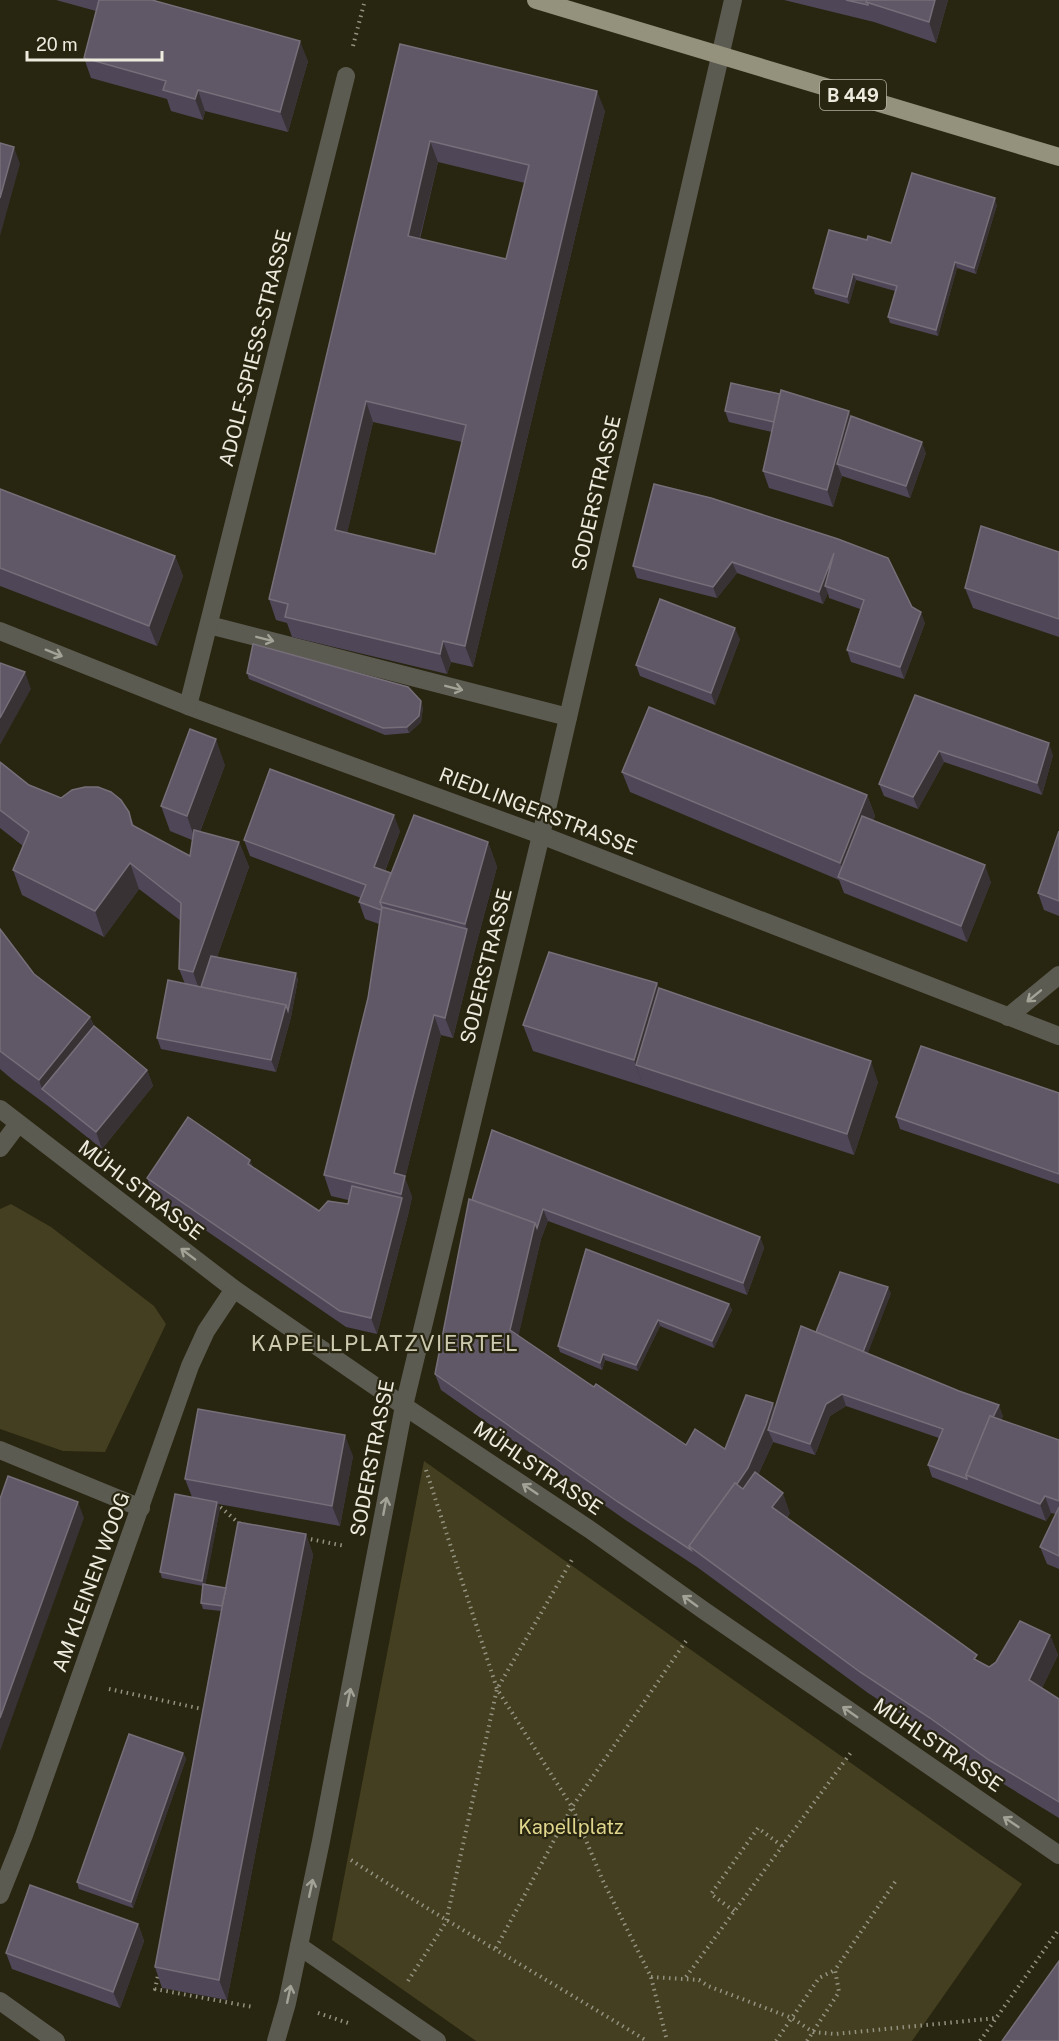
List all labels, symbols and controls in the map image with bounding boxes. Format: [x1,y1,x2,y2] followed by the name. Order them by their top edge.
[27,24,162,62] scale bar
[36,34,78,55] text: 20 m
[820,80,886,110] road number: B 449
[214,227,296,469] street label: ADOLF-SPIESS-STRASSE
[566,413,626,573] street label: SODERSTRASSE
[255,634,274,646] one-way arrow
[45,648,63,659] one-way arrow
[444,683,463,695] one-way arrow
[436,762,640,860] street label: RIEDLINGERSTRASSE
[455,886,517,1046] street label: SODERSTRASSE
[1026,989,1042,1002] one-way arrow
[74,1134,209,1245] street label: MÜHLSTRASSE
[180,1248,196,1260] one-way arrow
[251,1330,519,1356] district label: KAPELLPLATZVIERTEL
[345,1378,399,1538] street label: SODERSTRASSE
[469,1415,608,1520] street label: MÜHLSTRASSE
[522,1483,538,1495] one-way arrow
[47,1489,135,1675] street label: AM KLEINEN WOOG
[380,1496,391,1516] one-way arrow
[682,1595,698,1607] one-way arrow
[344,1688,355,1707] one-way arrow
[869,1692,1008,1797] street label: MÜHLSTRASSE
[842,1706,858,1718] one-way arrow
[518,1815,624,1839] park label: Kapellplatz
[1003,1816,1019,1828] one-way arrow
[306,1879,317,1899] one-way arrow
[283,1984,295,2003] one-way arrow

